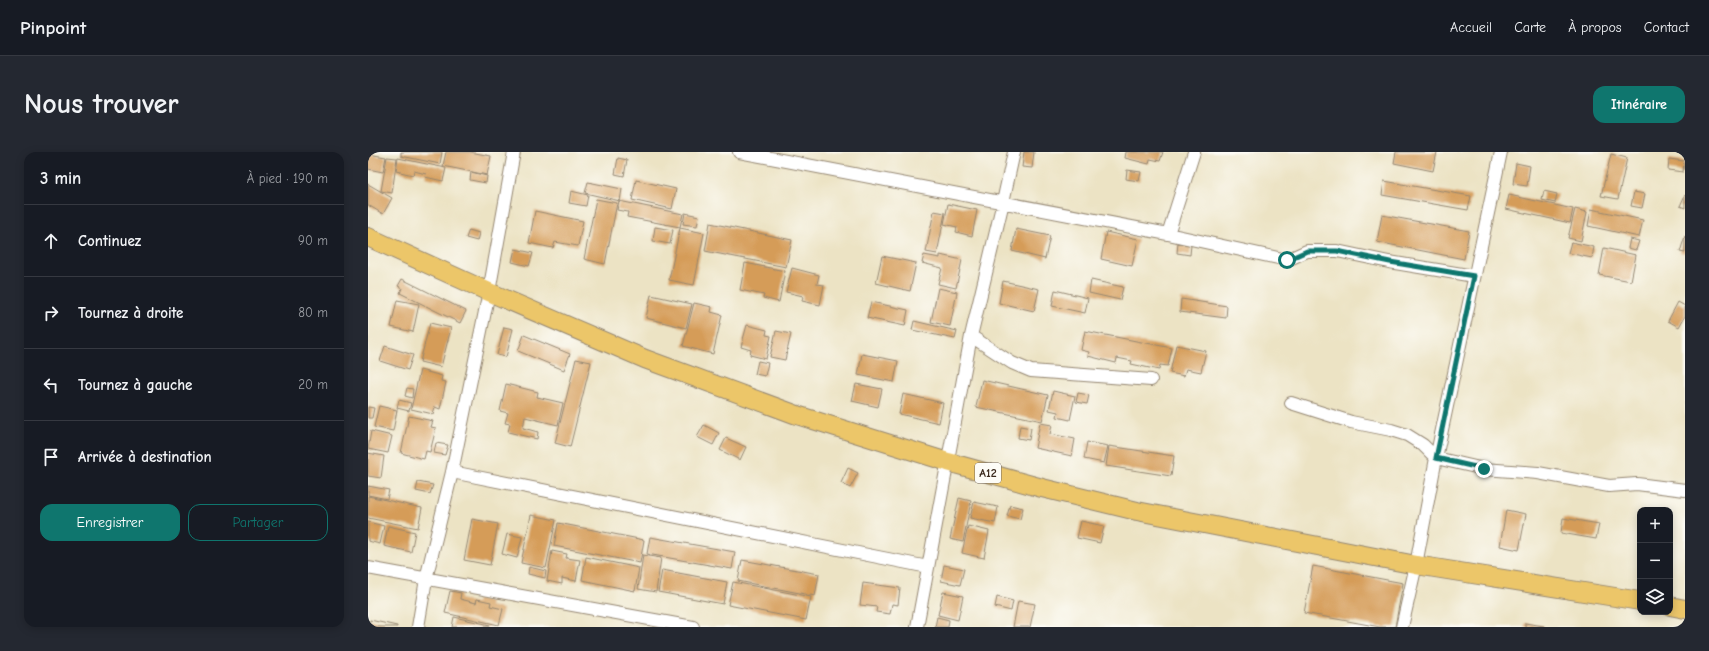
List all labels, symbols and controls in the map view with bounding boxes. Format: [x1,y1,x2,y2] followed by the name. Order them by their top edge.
[20,17,86,39] text: Pinpoint
[1450,19,1492,36] text: Accueil
[1514,19,1546,36] text: Carte
[1568,19,1622,36] text: À propos
[1644,19,1689,36] text: Contact
[1593,86,1685,123] button: Itinéraire
[24,88,179,120] text: Nous trouver
[40,169,81,188] text: 3 min
[247,171,328,186] text: À pied · 190 m
[40,230,62,252] icon: ahead
[78,232,141,250] text: Continuez
[298,233,328,248] text: 90 m
[1278,251,1296,269] route start
[40,302,62,324] icon: right
[78,304,183,322] text: Tournez à droite
[298,305,328,320] text: 80 m
[40,374,62,396] icon: left
[78,376,192,394] text: Tournez à gauche
[298,377,328,392] text: 20 m
[40,446,62,468] icon: arrive
[78,448,212,466] text: Arrivée à destination
[1475,460,1493,478] route end
[975,463,1001,483] road number: A12
[40,504,180,541] button: Enregistrer
[188,504,328,541] button: Partager
[1637,507,1673,615] map controls
[1637,507,1673,543] button: +
[1637,543,1673,579] button: −
[1637,579,1673,615] button: layers

